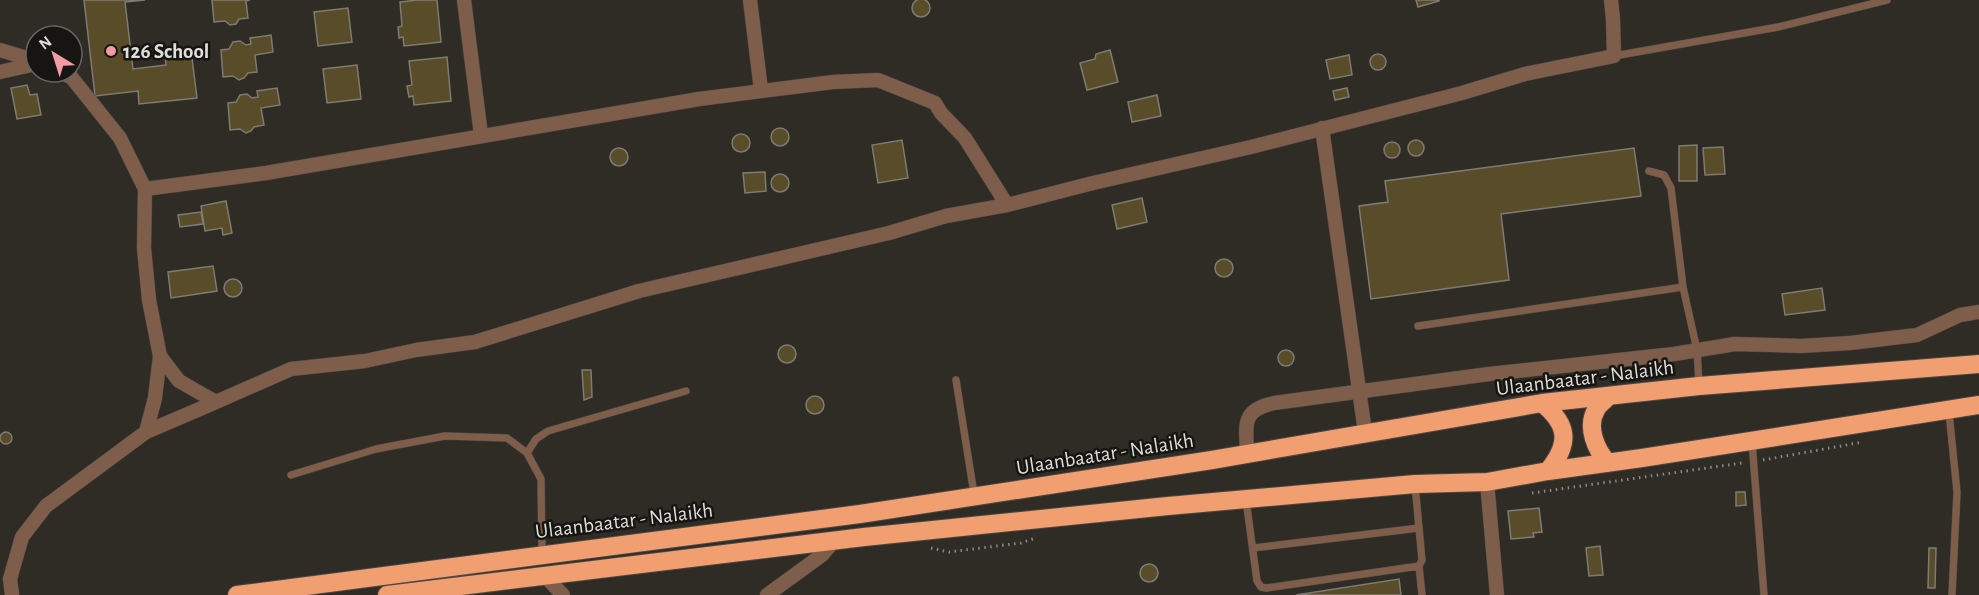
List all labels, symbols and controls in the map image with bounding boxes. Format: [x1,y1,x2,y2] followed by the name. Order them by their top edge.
[24,24,84,84] north arrow
[36,33,55,53] text: N
[123,41,209,62] place label: 126 School
[104,44,118,58] marker: 126 School
[1495,357,1675,399] street label: Ulaanbaatar - Nalaikh
[1015,430,1195,478] street label: Ulaanbaatar - Nalaikh
[534,500,714,542] street label: Ulaanbaatar - Nalaikh

